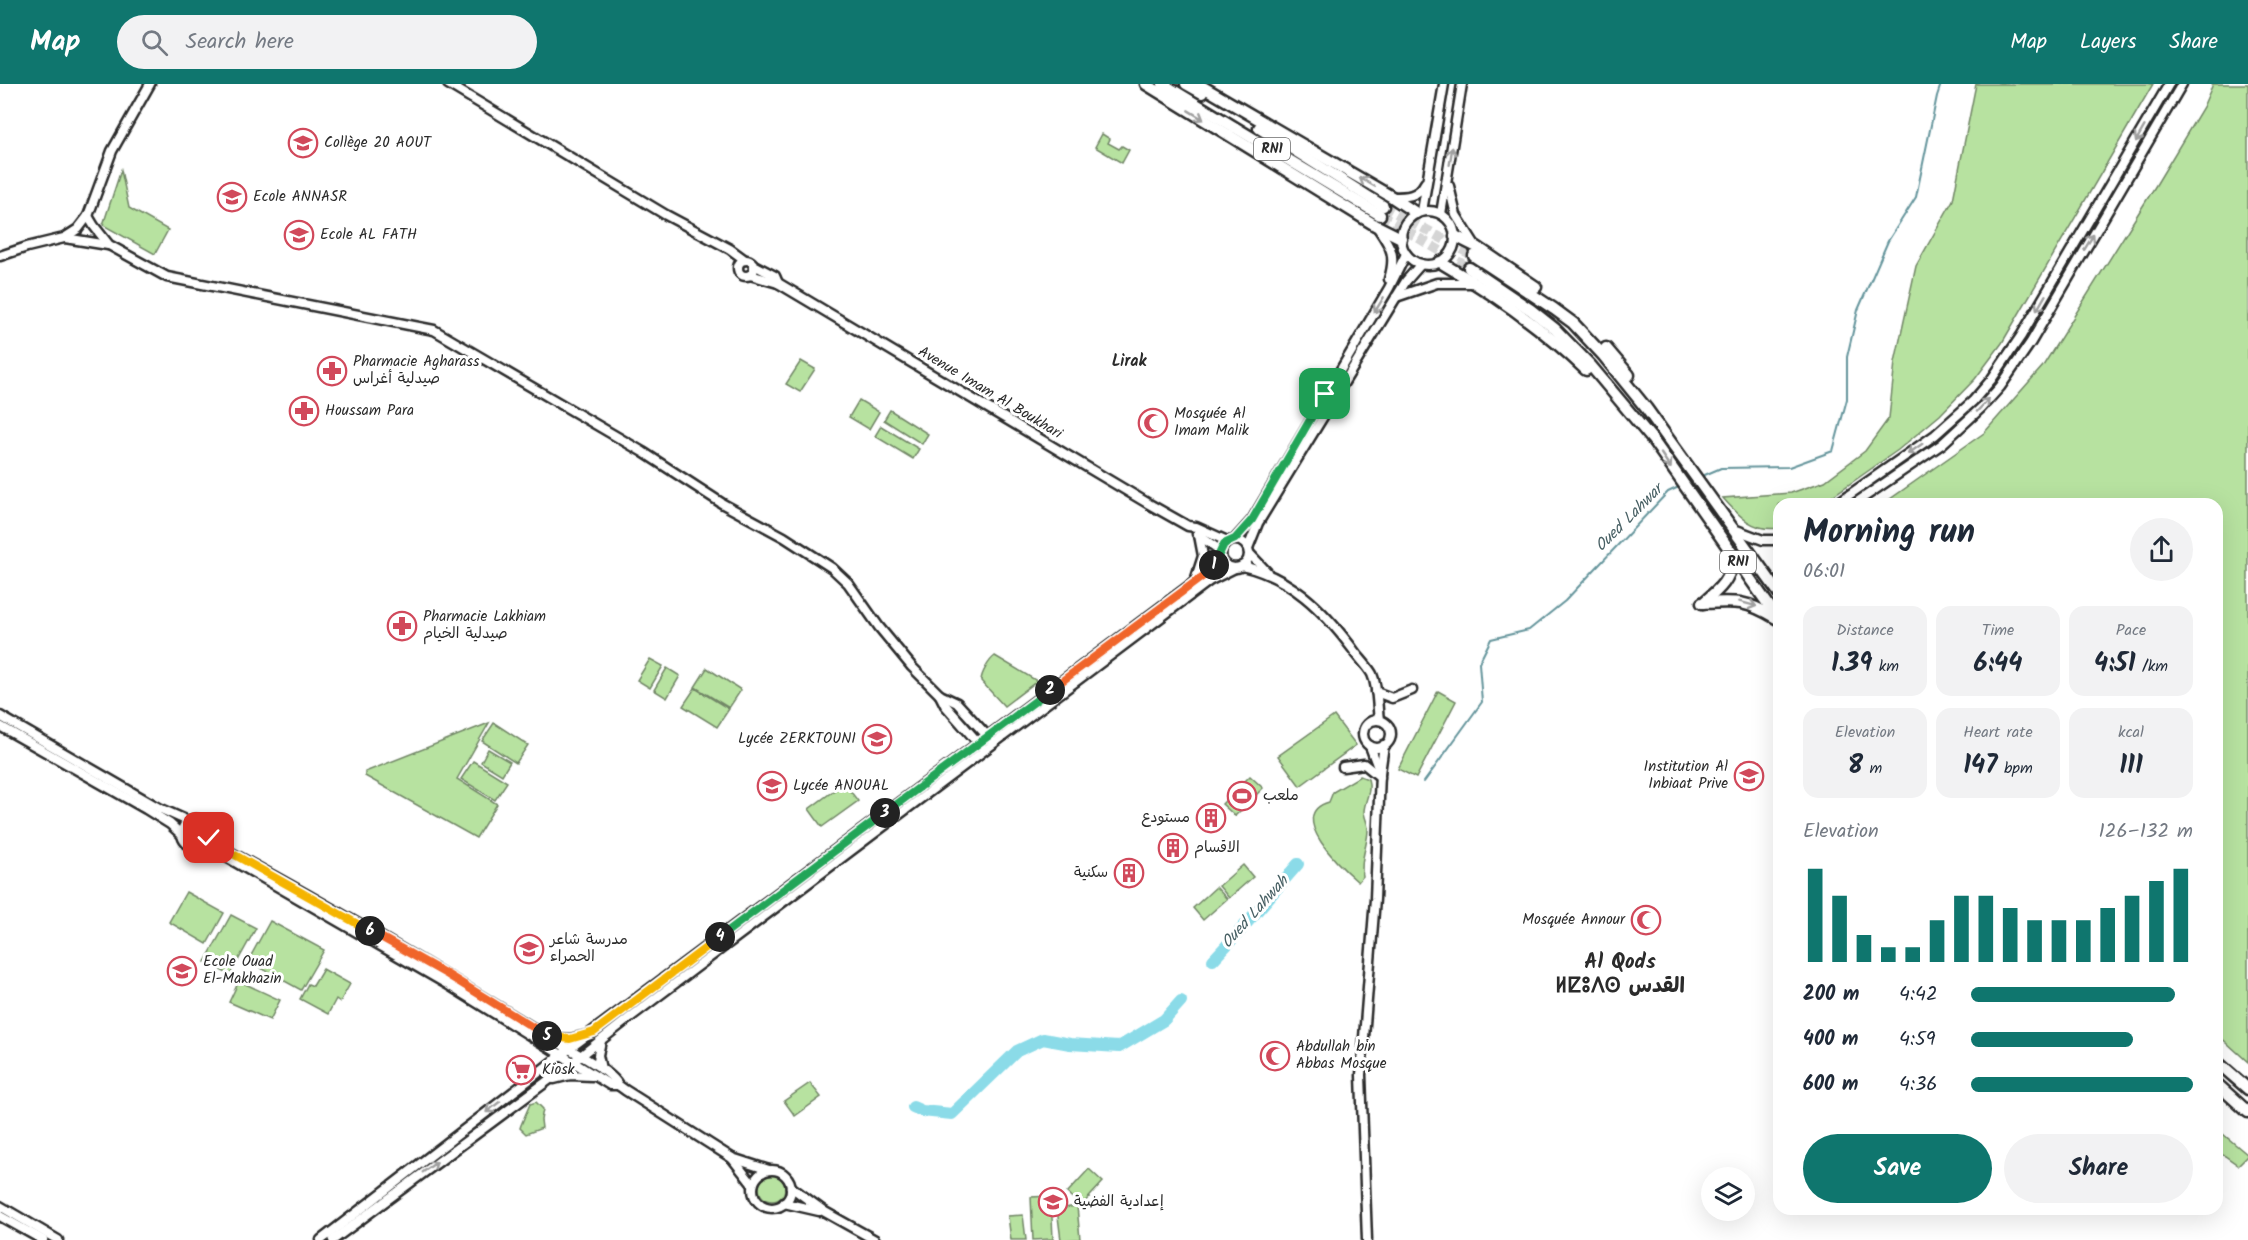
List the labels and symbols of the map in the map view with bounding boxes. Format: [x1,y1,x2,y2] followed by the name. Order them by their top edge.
[1187,110,1204,122] one-way arrow
[2133,126,2145,143] one-way arrow
[287,127,319,159] school or university icon: Collège 20 AOUT
[324,131,433,155] place label: Collège 20 AOUT
[1254,138,1290,160] road number: RN1
[1446,147,1457,167] one-way arrow
[1359,176,1376,188] one-way arrow
[216,181,248,213] school or university icon: Ecole ANNASR
[253,185,347,209] place label: Ecole ANNASR
[283,219,315,251] school or university icon: Ecole AL FATH
[320,223,417,247] place label: Ecole AL FATH
[2084,234,2096,251] one-way arrow
[2035,294,2047,311] one-way arrow
[1373,296,1384,314] one-way arrow
[913,340,1068,446] street label: Avenue Imam Al Boukhari
[1112,349,1147,374] district label: Lirak
[353,350,480,391] place label: Pharmacie Agharass صيدلية أغراس
[316,355,348,387] pharmacy icon: Pharmacie Agharass صيدلية أغراس
[1299,368,1350,419] pin
[288,395,320,427] pharmacy icon: Houssam Para
[1976,398,1990,413] one-way arrow
[325,399,414,423] place label: Houssam Para
[1174,402,1250,443] place label: Mosquée Al Imam Malik
[1137,407,1169,439] mosque icon: Mosquée Al Imam Malik
[1908,443,1924,455] one-way arrow
[1660,452,1672,468] one-way arrow
[1589,476,1671,558] water label: Oued Lahwar
[1199,550,1229,580] pin: 1
[1720,551,1756,573] road number: RN1
[1738,599,1757,611] one-way arrow
[423,605,546,646] place label: Pharmacie Lakhiam صيدلية الخيام
[386,610,418,642] pharmacy icon: Pharmacie Lakhiam صيدلية الخيام
[1035,675,1065,705] pin: 2
[861,723,893,755] school or university icon: Lycée ZERKTOUNI
[738,727,856,751] place label: Lycée ZERKTOUNI
[1644,755,1728,796] place label: Institution Al Inbiaat Prive
[1733,760,1765,792] school or university icon: Institution Al Inbiaat Prive
[756,770,788,802] school or university icon: Lycée ANOUAL
[793,774,889,798] place label: Lycée ANOUAL
[1226,780,1258,812] sports icon: ملعب
[1263,784,1299,808] place label: ملعب
[870,798,900,828] pin: 3
[1195,802,1227,834] building icon: مستودع
[1141,806,1190,830] place label: مستودع
[183,812,234,863] pin
[1157,832,1189,864] building icon: الاقسام
[1194,836,1240,860] place label: الاقسام
[1113,857,1145,889] building icon: سكنية
[1074,861,1108,885] place label: سكنية
[1215,869,1296,954] water label: Oued Lahwah
[1630,904,1662,936] mosque icon: Mosquée Annour
[1522,908,1626,932] place label: Mosquée Annour
[355,916,385,946] pin: 6
[705,922,735,952] pin: 4
[548,928,628,969] place label: مدرسة شاعر الحمراء
[513,933,545,965] school or university icon: مدرسة شاعر الحمراء
[1555,946,1685,1003] district label: Al Qods ⵍⵇⵓⴷⵙ القدس
[203,950,281,991] place label: Ecole Ouad El-Makhazin
[166,955,198,987] school or university icon: Ecole Ouad El-Makhazin
[532,1021,562,1051] pin: 5
[1296,1035,1387,1076] place label: Abdullah bin Abbas Mosque
[1259,1040,1291,1072] mosque icon: Abdullah bin Abbas Mosque
[505,1054,537,1086] supermarket icon: Kiosk
[542,1058,576,1082] place label: Kiosk
[486,1100,502,1113] one-way arrow
[422,1161,438,1174] one-way arrow
[1037,1186,1069,1218] school or university icon: إعدادية الفضية
[1074,1190,1164,1214] place label: إعدادية الفضية

